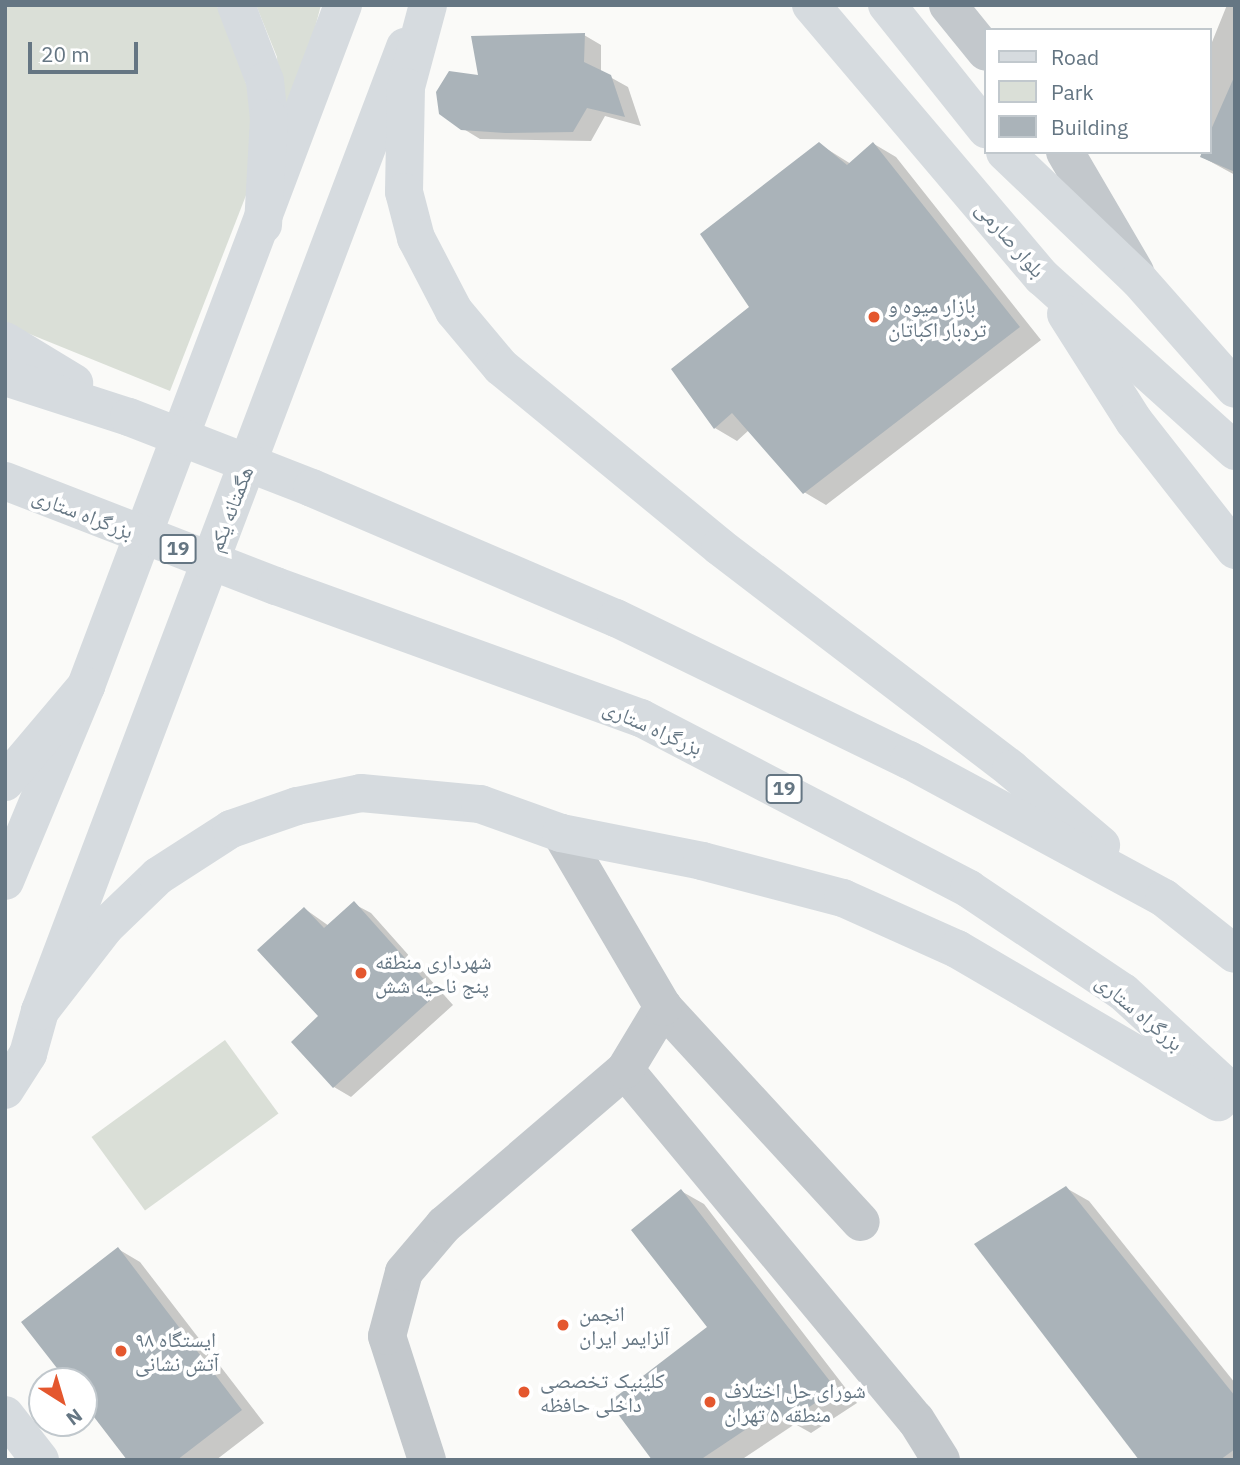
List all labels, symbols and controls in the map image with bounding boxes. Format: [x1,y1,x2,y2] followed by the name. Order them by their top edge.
[32,28,142,72] scale bar
[984,28,1212,154] legend
[41,40,90,68] text: 20 m
[1051,43,1099,71] text: Road
[1051,78,1094,106] text: Park
[1051,113,1128,141] text: Building
[971,196,1051,282] street label: بلوار صارمی
[888,292,986,342] place label: بازار میوه و تره‌بار اکباتان
[866,309,882,325] marker: بازار میوه و تره‌بار اکباتان
[202,462,258,556] street label: هگمتانه یکم
[29,482,137,544] street label: بزرگراه ستاری
[159,534,197,564] road number: 19
[600,694,706,760] street label: بزرگراه ستاری
[765,774,803,804] road number: 19
[375,948,492,998] place label: شهرداری منطقه پنج ناحیه شش
[353,965,369,981] marker: شهرداری منطقه پنج ناحیه شش
[1091,968,1189,1056] street label: بزرگراه ستاری
[579,1300,669,1350] place label: انجمن آلزایمر ایران
[553,1315,573,1335] marker: انجمن آلزایمر ایران
[135,1326,219,1376] place label: ایستگاه ۹۸ آتش نشانی
[113,1343,129,1359] marker: ایستگاه ۹۸ آتش نشانی
[28,1367,98,1437] north arrow
[540,1367,665,1417] place label: کلینیک تخصصی داخلی حافظه
[724,1377,866,1427] place label: شورای حل اختلاف منطقه ۵ تهران
[514,1382,534,1402] marker: کلینیک تخصصی داخلی حافظه
[702,1394,718,1410] marker: شورای حل اختلاف منطقه ۵ تهران
[62,1403,87,1431] text: N

